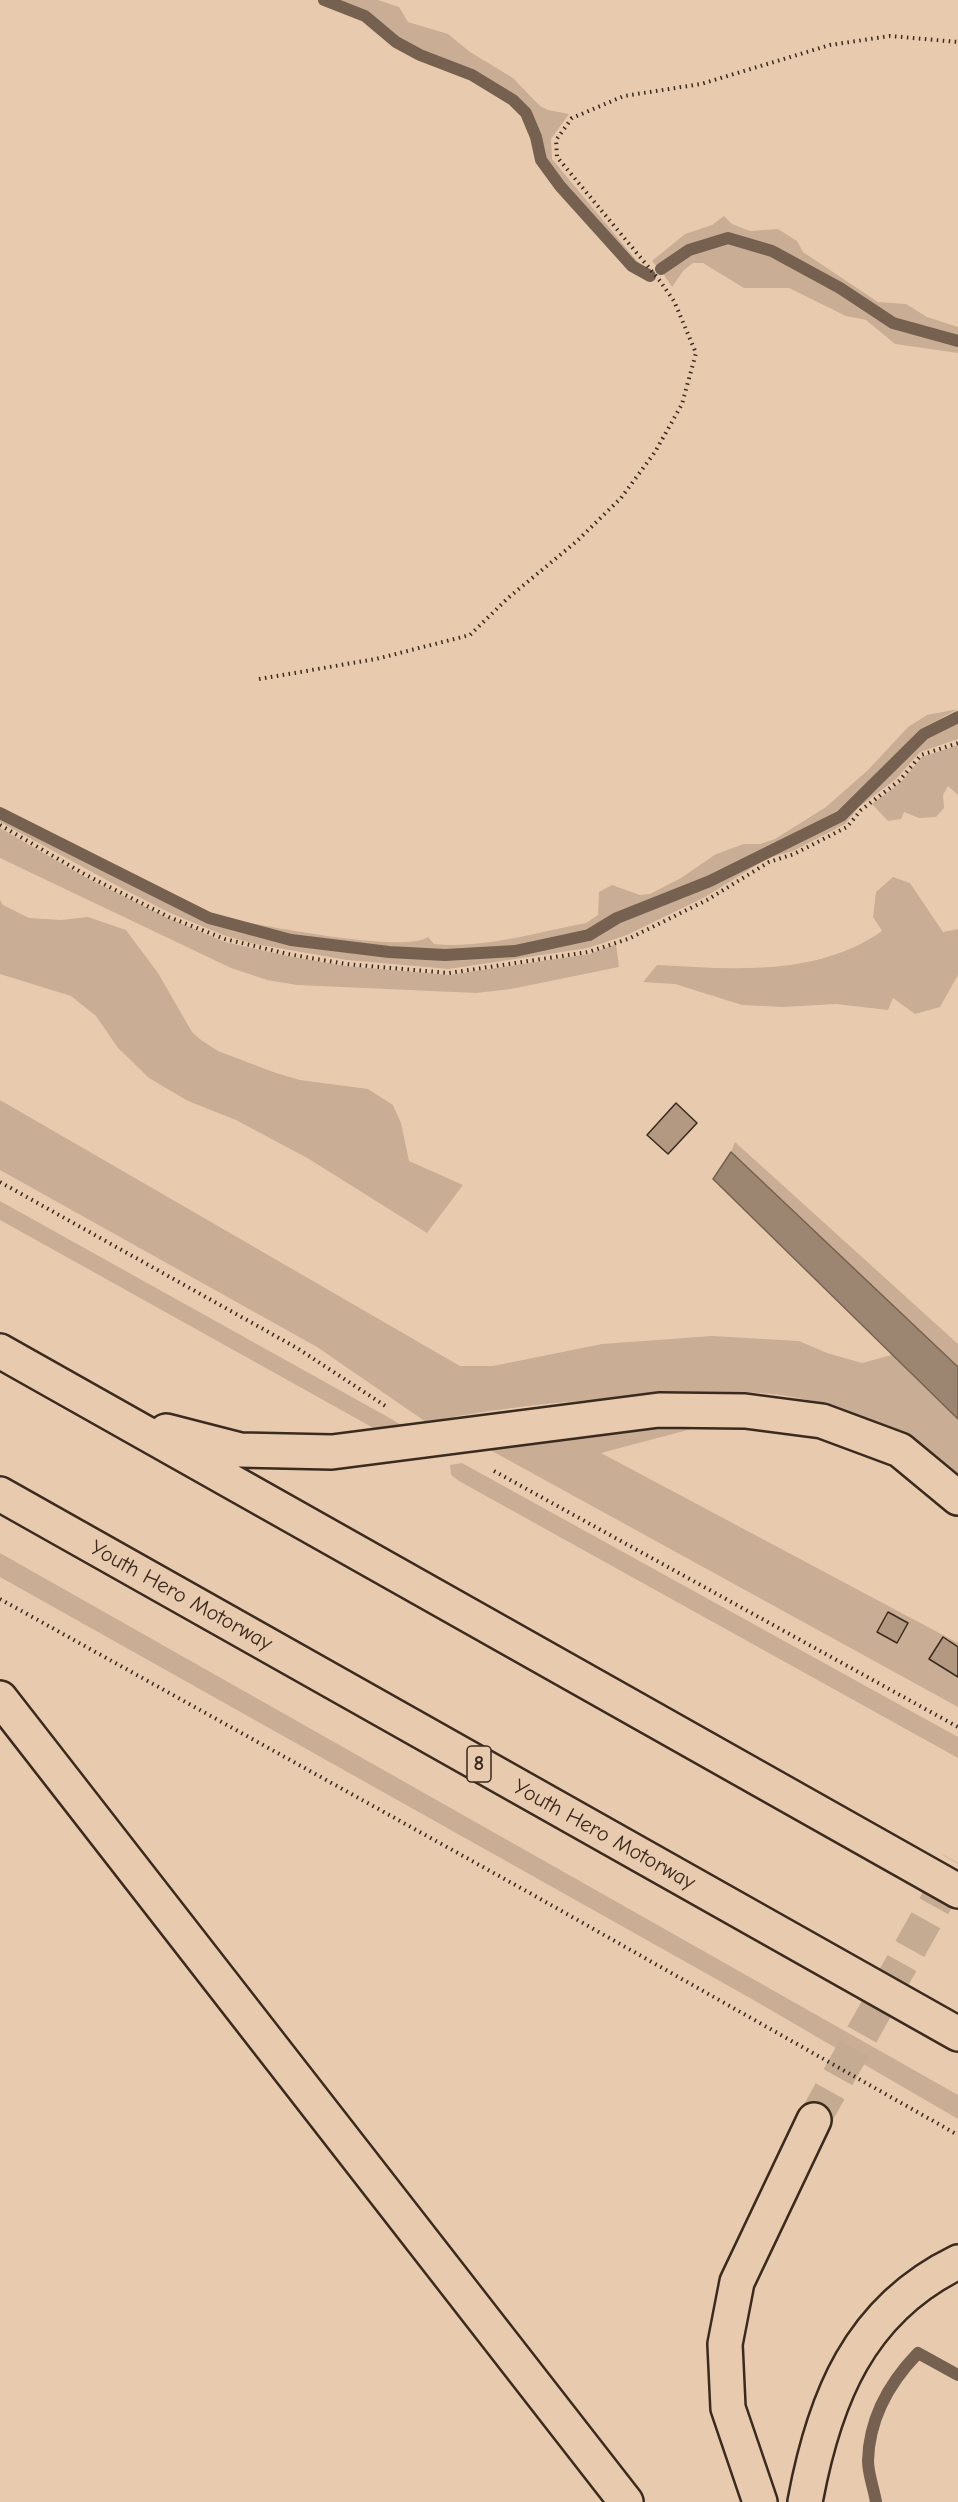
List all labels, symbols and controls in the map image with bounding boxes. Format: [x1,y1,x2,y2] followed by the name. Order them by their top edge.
[85,1535,277,1657] street label: Youth Hero Motorway
[467,1746,491,1782] road number: 8
[508,1774,700,1896] street label: Youth Hero Motorway

